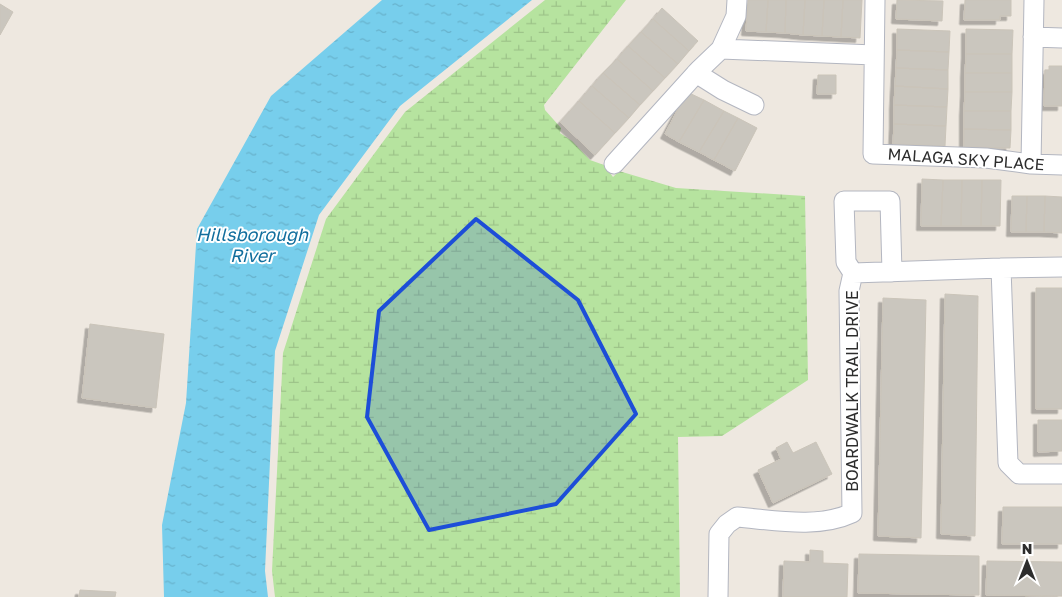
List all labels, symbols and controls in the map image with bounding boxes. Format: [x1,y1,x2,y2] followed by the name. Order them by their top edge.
[887,144,1045,174] street label: MALAGA SKY PLACE
[196,223,309,266] water label: Hillsborough River
[842,290,862,492] street label: BOARDWALK TRAIL DRIVE
[1002,537,1052,587] north arrow
[1022,540,1032,557] text: N

